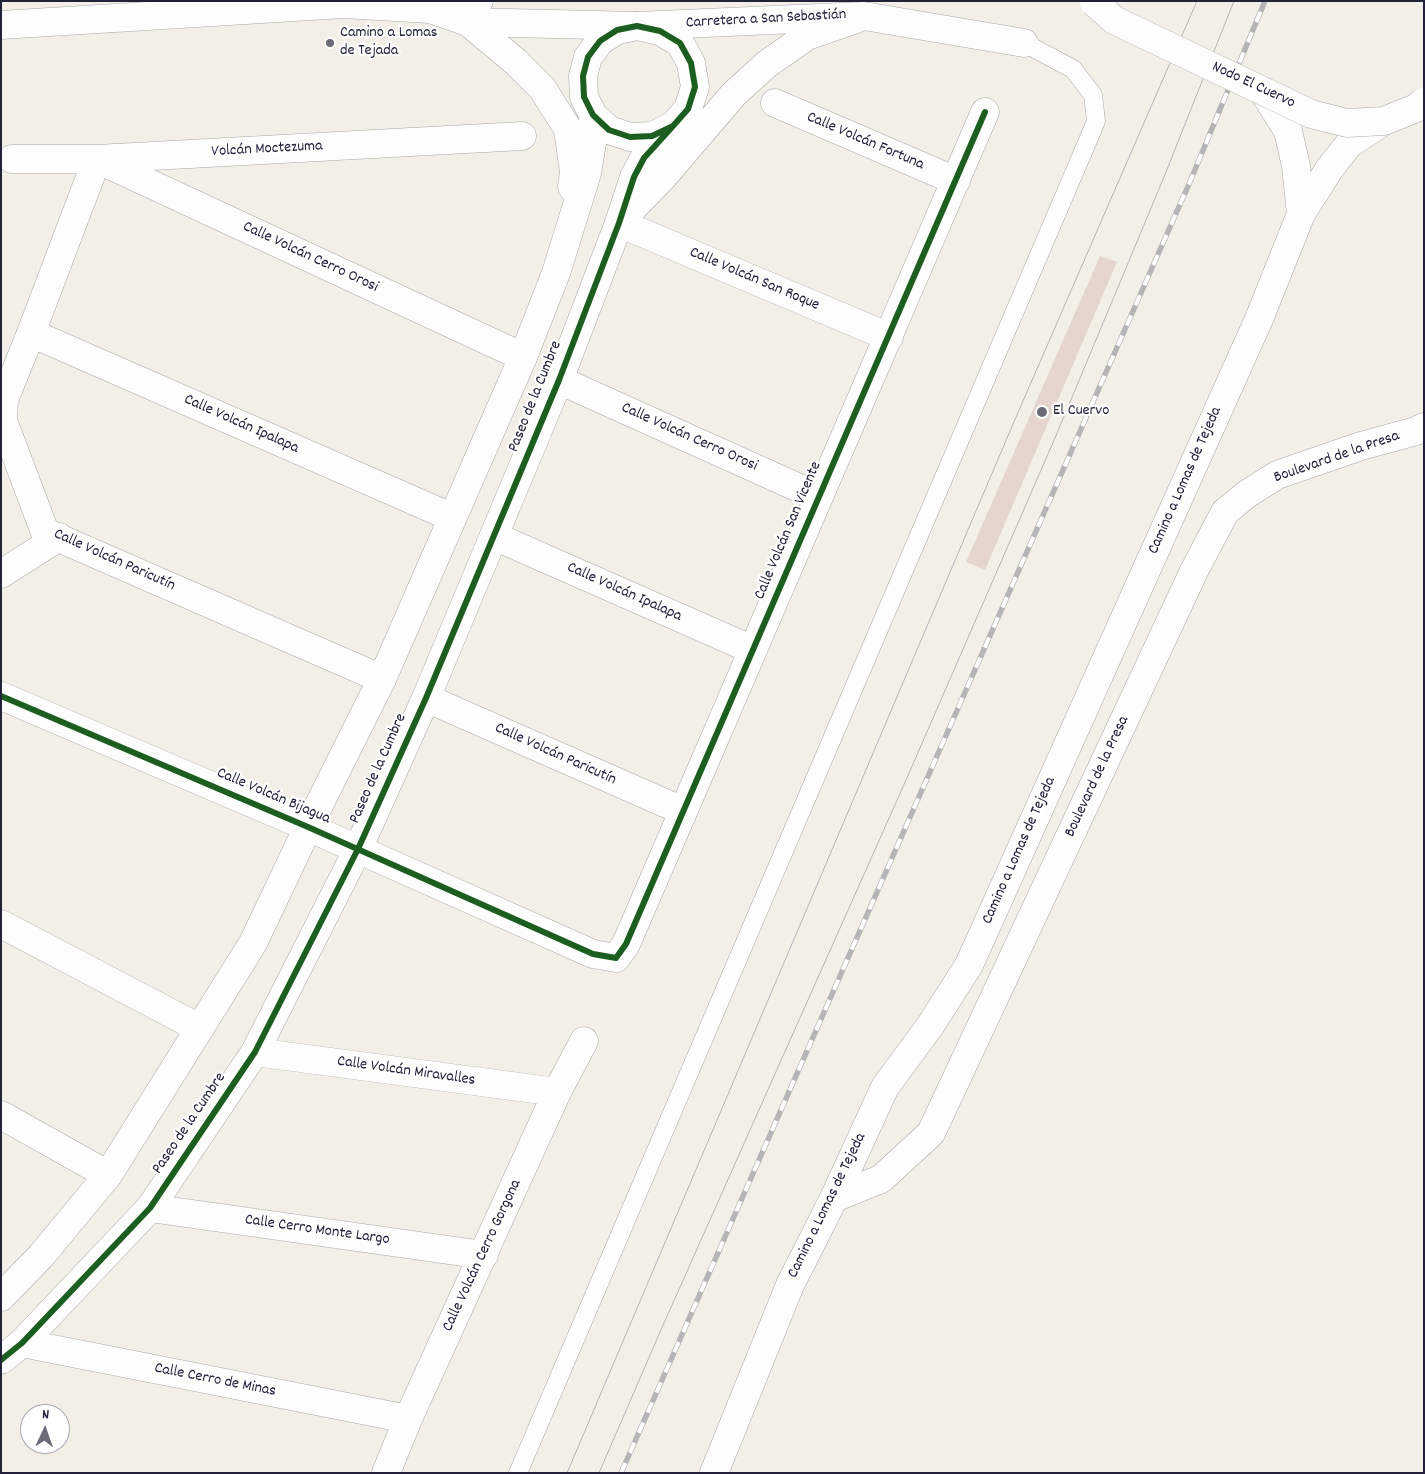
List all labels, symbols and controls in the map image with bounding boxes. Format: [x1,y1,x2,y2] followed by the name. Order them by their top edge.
[685,6,847,34] street label: Carretera a San Sebastián
[340,24,438,62] place label: Camino a Lomas de Tejada
[324,37,336,49] marker: Camino a Lomas de Tejada
[1208,58,1298,114] street label: Nodo El Cuervo
[803,109,927,175] street label: Calle Volcán Fortuna
[211,137,323,163] street label: Volcán Moctezuma
[239,218,381,298] street label: Calle Volcán Cerro Orosi
[686,244,822,316] street label: Calle Volcán San Roque
[505,339,567,455] street label: Paseo de la Cumbre
[181,391,301,459] street label: Calle Volcán Ipalapa
[618,399,760,477] street label: Calle Volcán Cerro Orosi
[1053,402,1109,422] place label: El Cuervo
[1145,404,1227,558] street label: Camino a Lomas de Tejeda
[1035,405,1049,419] marker: El Cuervo
[1272,428,1402,488] street label: Boulevard de la Presa
[751,459,827,603] street label: Calle Volcán San Vicente
[50,526,178,596] street label: Calle Volcán Paricutín
[564,559,684,627] street label: Calle Volcán Ipalapa
[346,711,412,827] street label: Paseo de la Cumbre
[1062,713,1134,841] street label: Boulevard de la Presa
[491,720,619,790] street label: Calle Volcán Paricutín
[213,764,333,830] street label: Calle Volcán Bijagua
[979,774,1061,928] street label: Camino a Lomas de Tejeda
[336,1053,476,1091] street label: Calle Volcán Miravalles
[149,1070,231,1178] street label: Paseo de la Cumbre
[784,1130,872,1282] street label: Camino a Lomas de Tejeda
[439,1177,527,1335] street label: Calle Volcán Cerro Gorgona
[243,1211,391,1251] street label: Calle Cerro Monte Largo
[153,1360,277,1402] street label: Calle Cerro de Minas
[20,1404,70,1454] north arrow
[42,1405,50,1425] text: N

